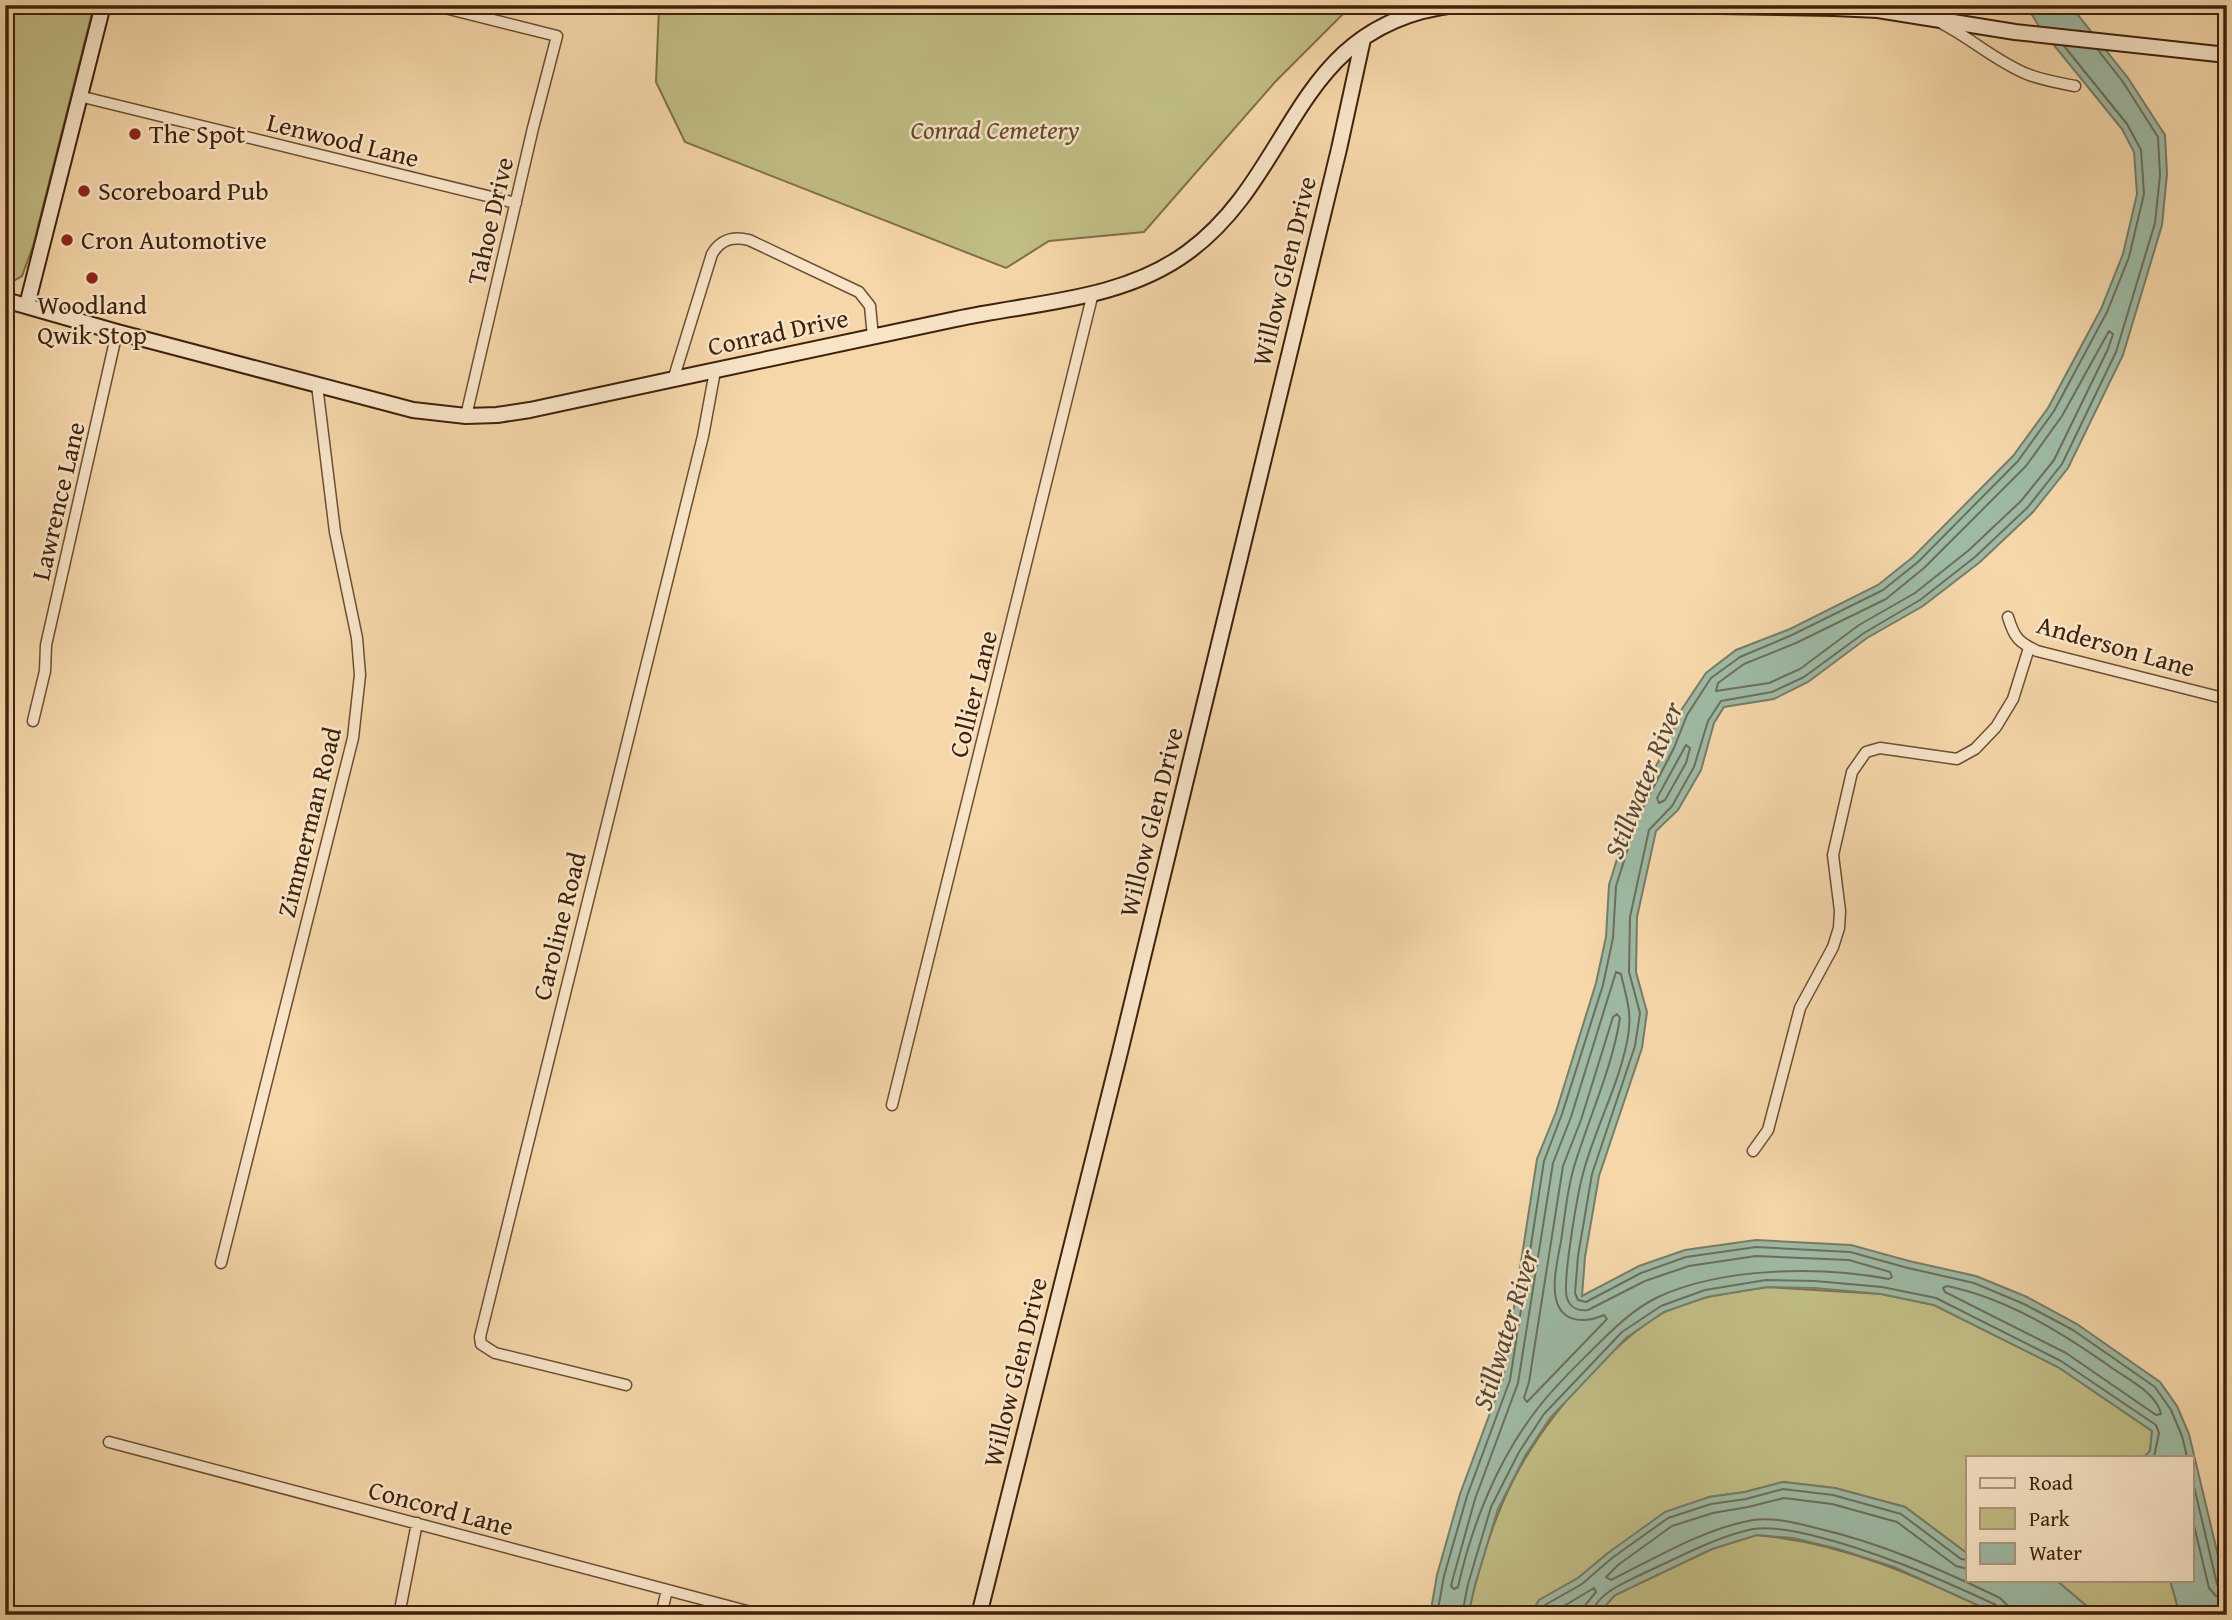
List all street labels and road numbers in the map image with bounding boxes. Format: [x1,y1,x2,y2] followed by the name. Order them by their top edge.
[263,102,423,177] street label: Lenwood Lane
[456,153,523,289] street label: Tahoe Drive
[1241,172,1326,370] street label: Willow Glen Drive
[704,298,852,365] street label: Conrad Drive
[20,418,95,584] street label: Lawrence Lane
[2032,604,2200,687] street label: Anderson Lane
[938,626,1007,762] street label: Collier Lane
[266,723,351,921] street label: Zimmerman Road
[1108,723,1193,921] street label: Willow Glen Drive
[521,848,596,1004] street label: Caroline Road
[972,1273,1057,1471] street label: Willow Glen Drive
[364,1469,518,1546] street label: Concord Lane

